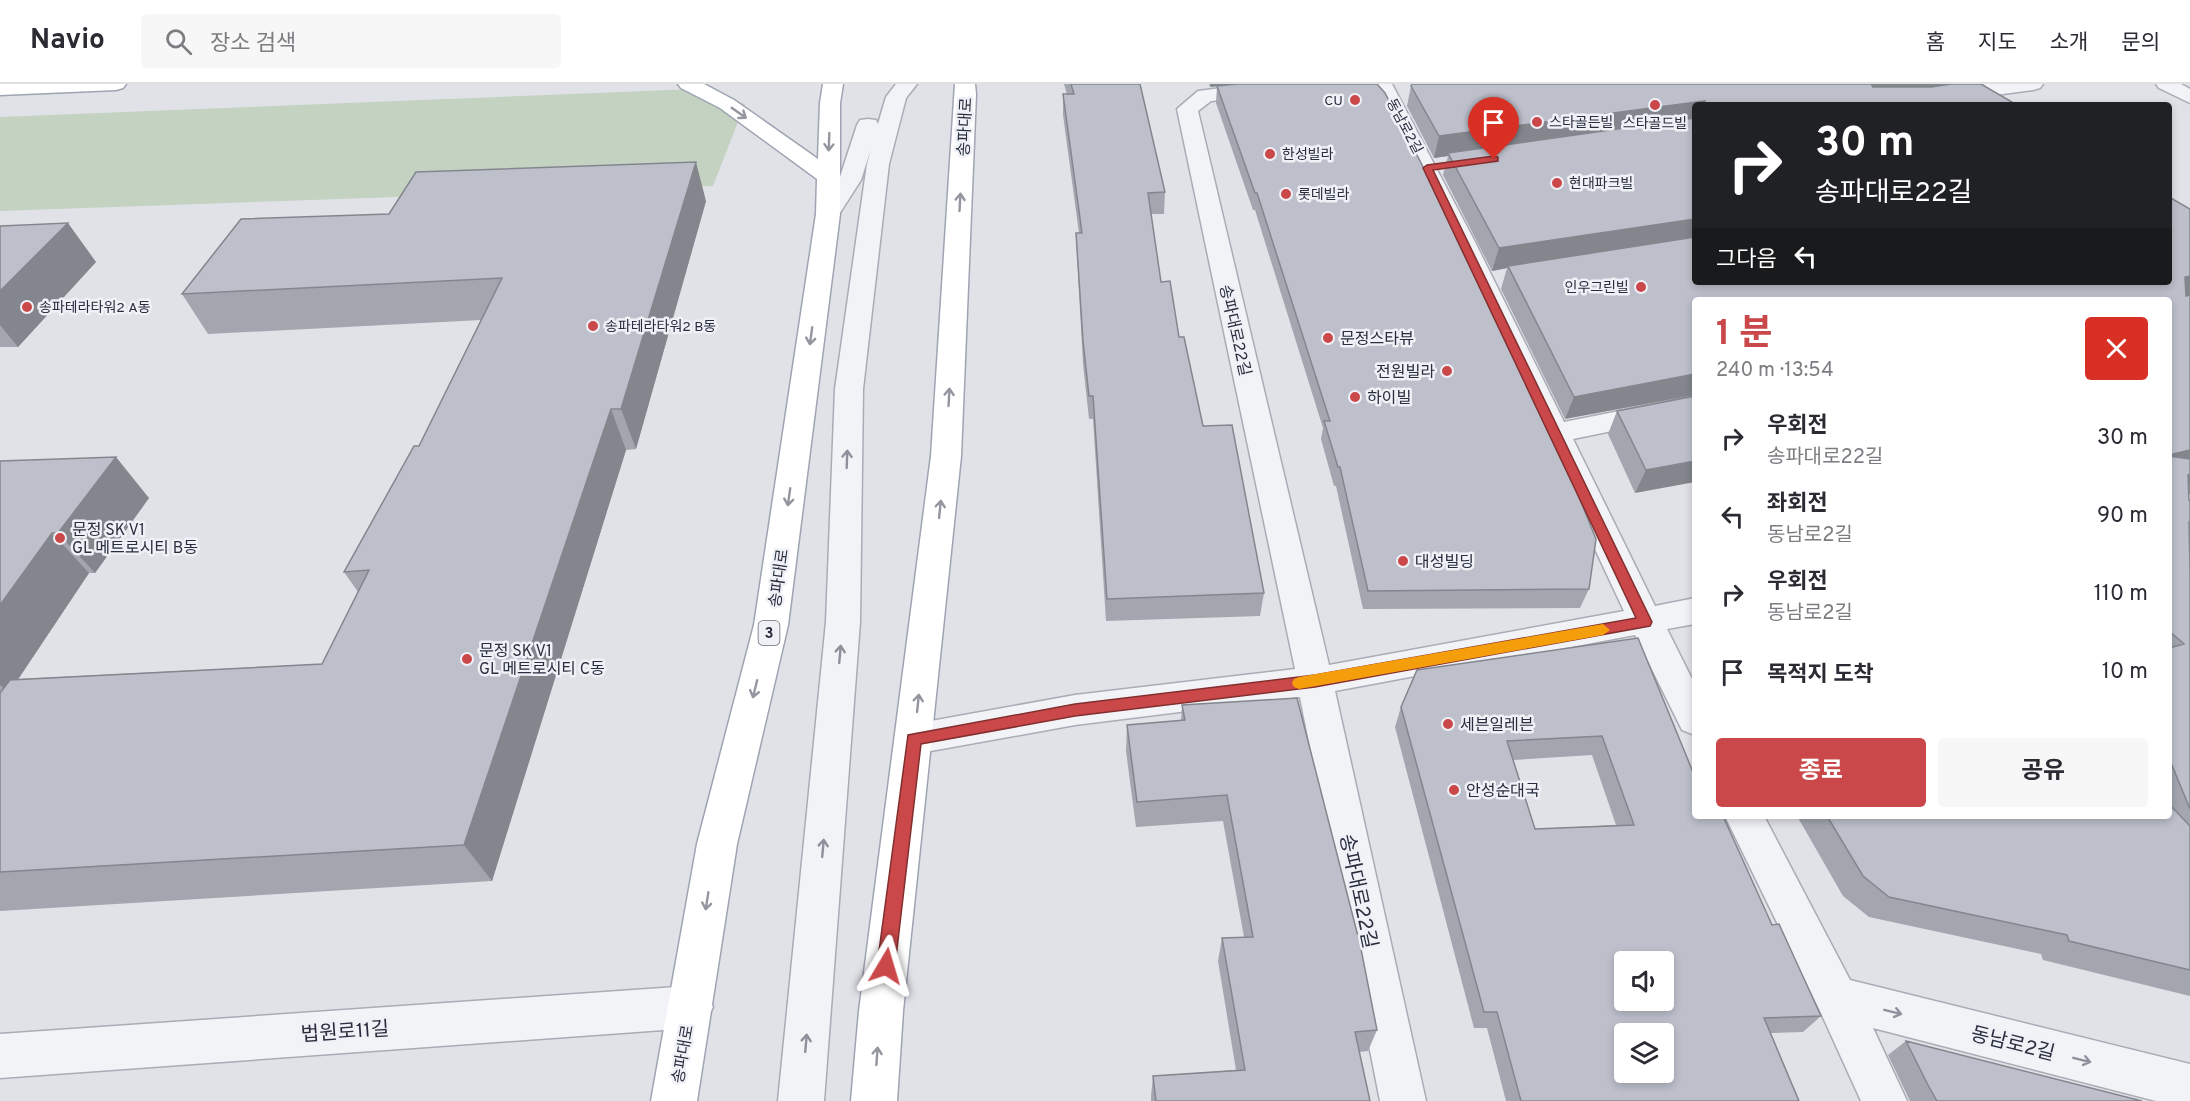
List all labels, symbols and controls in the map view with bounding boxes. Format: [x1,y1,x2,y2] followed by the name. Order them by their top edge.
[141,14,561,68] search box
[30,23,105,59] text: Navio
[162,25,195,58] icon: search
[1926,30,1945,57] text: 홈
[1978,30,2017,57] text: 지도
[2050,30,2088,57] text: 소개
[2121,30,2160,57] text: 문의
[210,31,296,58] text: 장소 검색
[1324,93,1343,110] place label: CU
[1348,93,1362,107] marker: CU
[1382,96,1425,157] street label: 동남로2길
[954,97,978,157] street label: 송파대로
[1468,97,1519,159] pin
[1648,98,1662,112] marker: 스타골드빌
[1477,106,1510,139] icon: arrive
[730,107,747,119] one-way arrow
[1530,115,1544,129] marker: 스타골든빌
[1549,115,1613,132] place label: 스타골든빌
[1623,116,1687,133] place label: 스타골드빌
[1815,118,1914,171] text: 30 m
[1716,126,1794,204] icon: right
[823,132,835,152] one-way arrow
[1263,147,1277,161] marker: 한성빌라
[1282,147,1334,164] place label: 한성빌라
[1569,175,1633,193] place label: 현대파크빌
[1550,176,1564,190] marker: 현대파크빌
[1815,177,1972,211] text: 송파대로22길
[1279,187,1293,201] marker: 롯데빌라
[1298,187,1350,204] place label: 롯데빌라
[955,193,966,213] one-way arrow
[1789,240,1822,273] icon: left
[1716,247,1777,274] text: 그다음
[1565,280,1629,297] place label: 인우그린빌
[1634,280,1648,294] marker: 인우그린빌
[1214,283,1254,378] street label: 송파대로22길
[20,300,34,314] marker: 송파테라타워2 A동
[39,300,151,317] place label: 송파테라타워2 A동
[1716,312,1773,358] text: 1 분
[2085,317,2148,380] button: close
[586,319,600,333] marker: 송파테라타워2 B동
[605,319,716,336] place label: 송파테라타워2 B동
[806,326,817,346] one-way arrow
[1340,330,1414,350] place label: 문정스타뷰
[1321,331,1335,345] marker: 문정스타뷰
[1716,358,1834,384] text: 240 m · 13:54
[1376,363,1435,383] place label: 전원빌라
[1440,364,1454,378] marker: 전원빌라
[944,388,955,408] one-way arrow
[1367,389,1411,409] place label: 하이빌
[1348,390,1362,404] marker: 하이빌
[1767,413,1828,440] text: 우회전
[1716,422,1749,455] icon: right
[2097,425,2148,452] text: 30 m
[1767,445,1883,471] text: 송파대로22길
[842,450,853,470] one-way arrow
[784,487,795,507] one-way arrow
[1767,491,1828,518] text: 좌회전
[934,500,945,520] one-way arrow
[1716,500,1749,533] icon: left
[2097,503,2148,530] text: 90 m
[72,521,198,559] place label: 문정 SK V1 GL 메트로시티 B동
[1767,523,1853,549] text: 동남로2길
[53,531,67,545] marker: 문정 SK V1 GL 메트로시티 B동
[766,547,794,609] street label: 송파대로
[1415,553,1474,573] place label: 대성빌딩
[1396,554,1410,568] marker: 대성빌딩
[1767,569,1828,596] text: 우회전
[1716,578,1749,611] icon: right
[2094,581,2148,608] text: 110 m
[1767,601,1853,627] text: 동남로2길
[758,621,780,645] road number: 3
[479,642,605,680] place label: 문정 SK V1 GL 메트로시티 C동
[835,645,846,665] one-way arrow
[460,652,474,666] marker: 문정 SK V1 GL 메트로시티 C동
[1716,656,1749,689] icon: arrive
[2102,659,2148,686] text: 10 m
[1767,662,1874,689] text: 목적지 도착
[749,679,760,698] one-way arrow
[913,694,924,713] one-way arrow
[1460,716,1534,736] place label: 세븐일레븐
[1441,717,1455,731] marker: 세븐일레븐
[1716,738,1926,807] button: 종료
[1938,738,2148,807] button: 공유
[1466,782,1540,802] place label: 안성순대국
[1447,783,1461,797] marker: 안성순대국
[1332,832,1382,951] street label: 송파대로22길
[818,839,829,859] one-way arrow
[702,891,713,911] one-way arrow
[854,934,918,998] position arrow
[1614,951,1674,1083] map controls
[1614,951,1674,1011] button: sound
[1883,1007,1902,1019] one-way arrow
[300,1017,390,1049] street label: 법원로11길
[1968,1022,2057,1068] street label: 동남로2길
[669,1023,699,1085] street label: 송파대로
[1614,1023,1674,1083] button: layers
[801,1033,812,1053] one-way arrow
[872,1047,883,1067] one-way arrow
[2072,1055,2091,1067] one-way arrow

